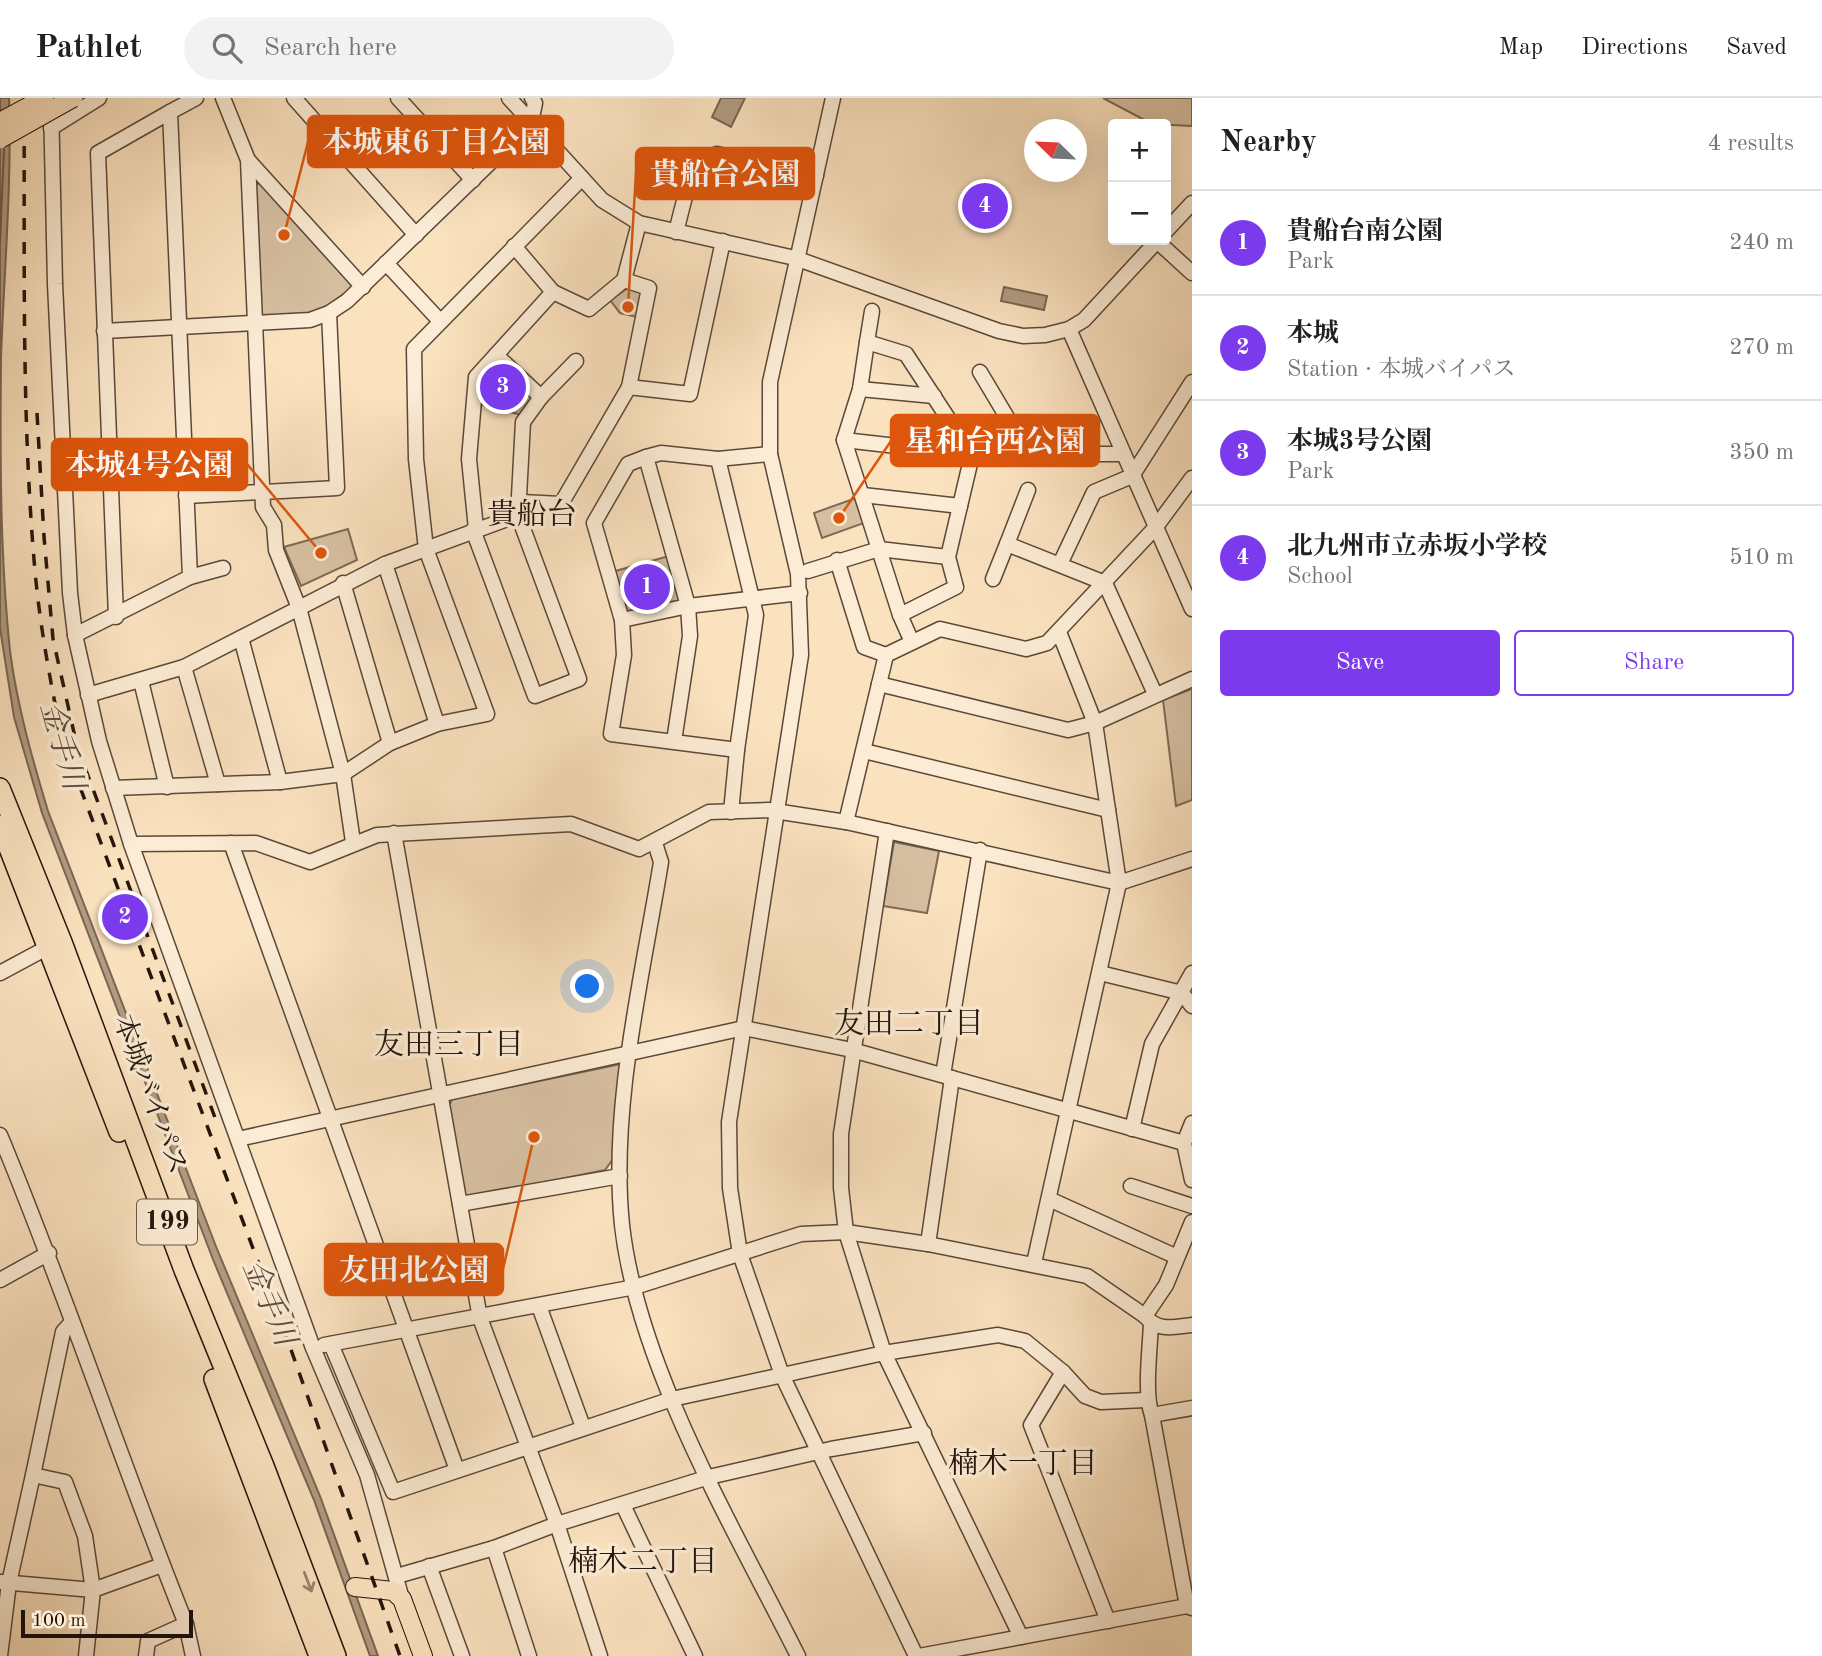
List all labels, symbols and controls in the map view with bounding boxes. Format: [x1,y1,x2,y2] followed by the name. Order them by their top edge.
[184,17,674,80] search box
[208,29,246,67] icon: search
[35,32,142,65] text: Pathlet
[264,35,397,61] text: Search here
[1499,36,1543,60] text: Map
[1581,36,1688,60] text: Directions
[1726,36,1787,60] text: Saved
[308,116,563,167] callout: 本城東6丁目公園
[1024,119,1087,182] north arrow
[1108,119,1171,245] map controls
[1108,119,1171,182] button: +
[322,126,550,159] text: 本城東6丁目公園
[1220,128,1317,158] text: Nearby
[1708,132,1794,155] text: 4 results
[636,148,814,199] callout: 貴船台公園
[650,158,800,191] text: 貴船台公園
[962,180,1008,232] pin: 4
[1108,182,1171,245] button: −
[1287,219,1443,245] text: 貴船台南公園
[1236,231,1250,254] text: 1
[1729,231,1794,254] text: 240 m
[1287,250,1334,273] text: Park
[1287,321,1339,347] text: 本城
[1236,336,1250,359] text: 2
[1729,336,1794,359] text: 270 m
[1287,358,1516,381] text: Station · 本城バイパス
[480,361,526,413] pin: 3
[891,415,1099,466] callout: 星和台西公園
[905,425,1085,458] text: 星和台西公園
[1287,429,1432,455] text: 本城3号公園
[52,439,247,490] callout: 本城4号公園
[1236,441,1250,464] text: 3
[1729,441,1794,464] text: 350 m
[65,449,233,482] text: 本城4号公園
[1287,460,1334,483] text: Park
[487,498,577,531] district label: 貴船台
[1287,534,1547,560] text: 北九州市立赤坂小学校
[1236,546,1250,569] text: 4
[1729,546,1794,569] text: 510 m
[624,561,670,613] pin: 1
[1287,565,1353,588] text: School
[1220,630,1500,696] button: Save
[1514,630,1794,696] button: Share
[34,698,92,796] water label: 金手川
[102,891,148,943] pin: 2
[570,969,604,1003] your location
[834,1007,984,1040] district label: 友田二丁目
[107,1011,194,1178] street label: 本城バイパス
[374,1028,524,1061] district label: 友田三丁目
[137,1200,197,1245] road number: 199
[325,1244,503,1295] callout: 友田北公園
[339,1254,489,1287] text: 友田北公園
[237,1255,303,1353] water label: 金手川
[948,1447,1098,1480] district label: 楠木一丁目
[568,1545,718,1578] district label: 楠木二丁目
[303,1571,315,1593] one-way arrow
[21,1607,192,1639] scale bar
[32,1612,85,1631] text: 100 m

